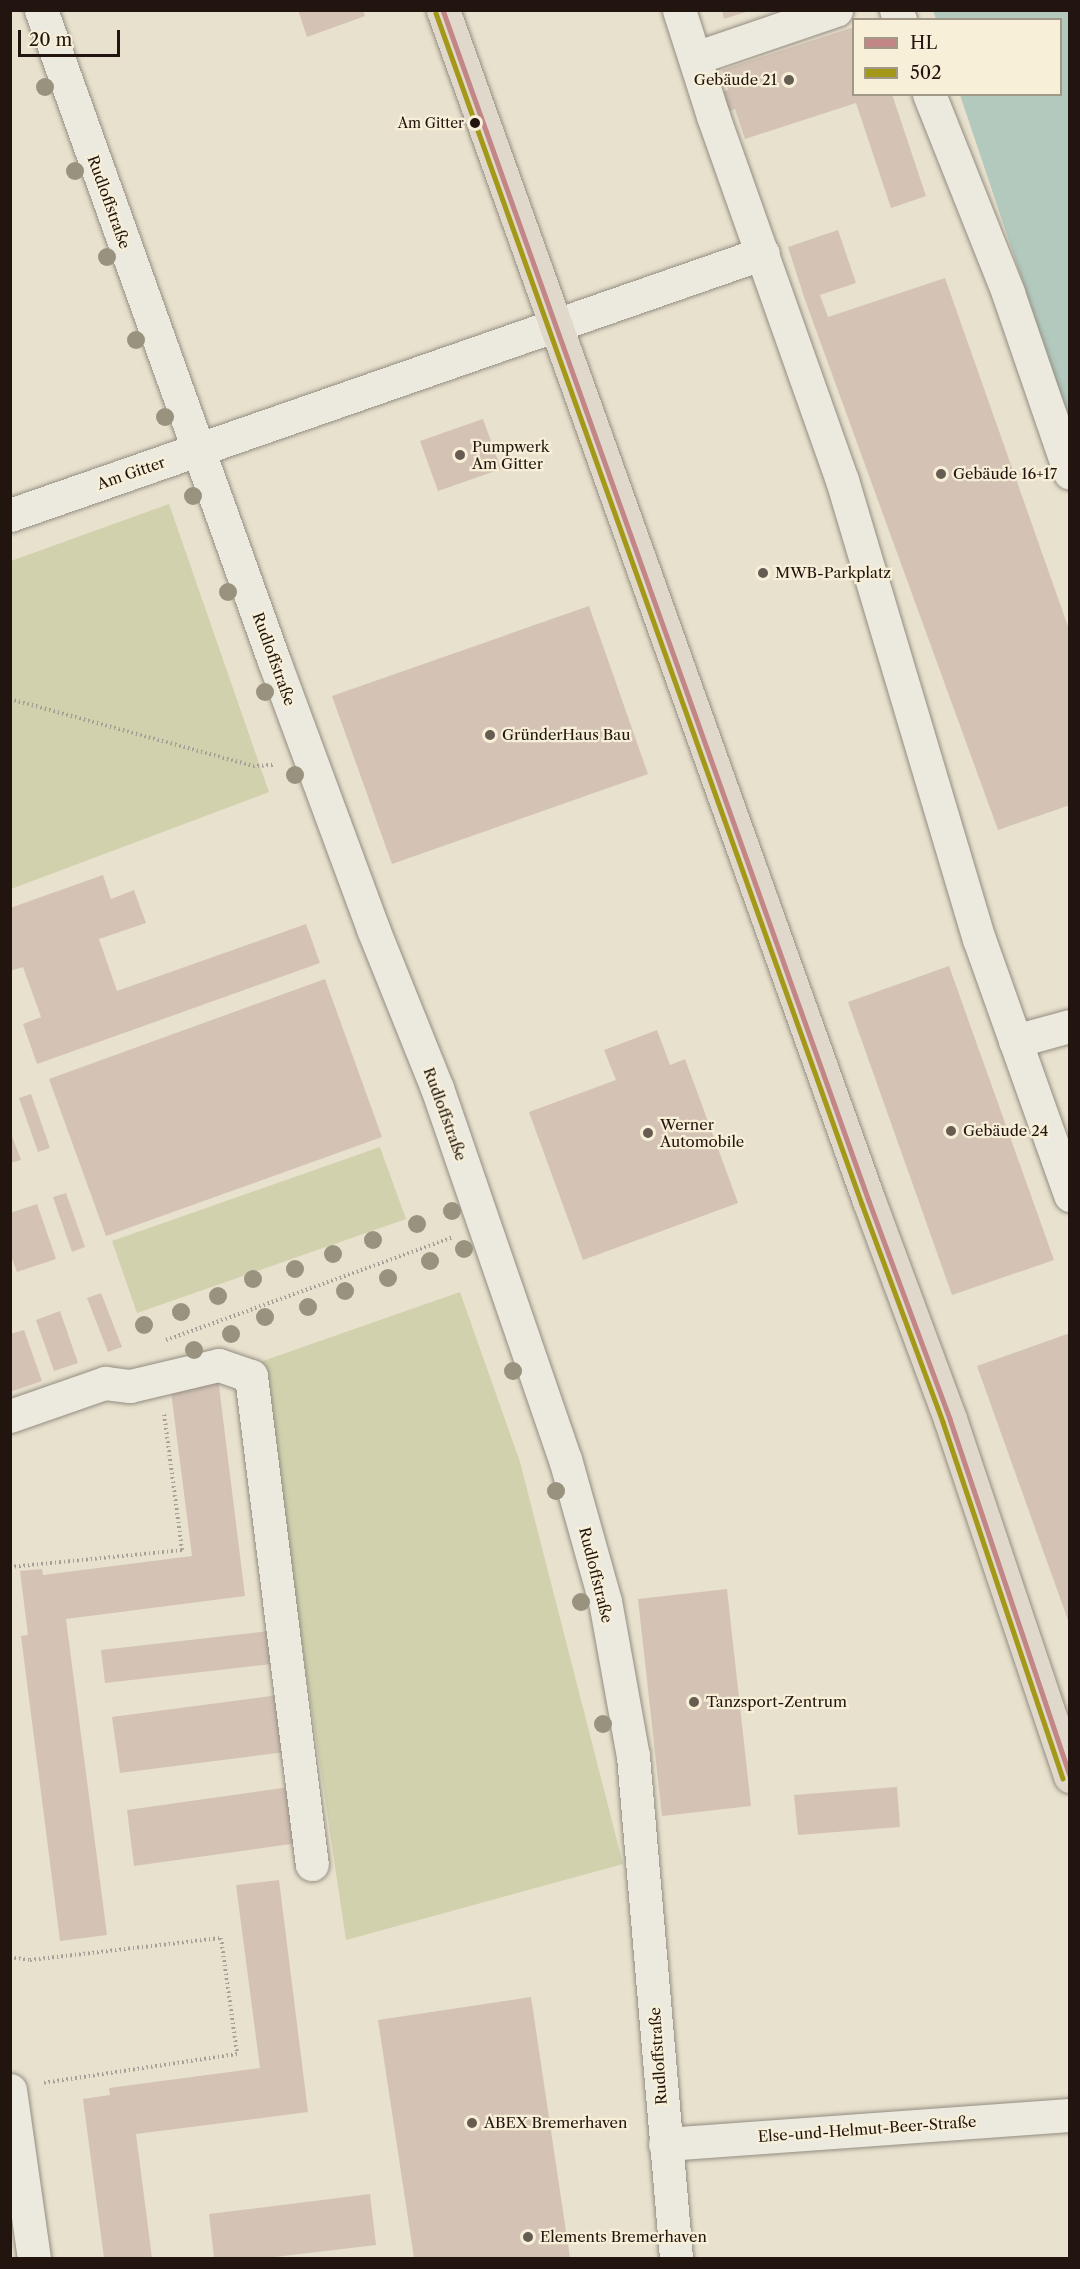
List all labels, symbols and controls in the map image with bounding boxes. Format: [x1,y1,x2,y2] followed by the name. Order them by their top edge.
[21,18,123,56] scale bar
[852,18,1062,96] legend
[29,29,72,51] text: 20 m
[910,32,937,54] text: HL
[910,62,942,84] text: 502
[694,71,777,89] place label: Gebäude 21
[782,73,796,87] marker: Gebäude 21
[398,115,464,131] place label: Am Gitter
[469,117,481,129] marker: Am Gitter
[84,153,134,251] street label: Rudloffstraße
[472,437,549,472] place label: Pumpwerk Am Gitter
[453,448,467,462] marker: Pumpwerk Am Gitter
[94,453,168,493] street label: Am Gitter
[953,465,1057,483] place label: Gebäude 16+17
[934,467,948,481] marker: Gebäude 16+17
[775,564,891,582] place label: MWB-Parkplatz
[756,566,770,580] marker: MWB-Parkplatz
[249,610,299,708] street label: Rudloffstraße
[502,726,630,744] place label: GründerHaus Bau
[483,728,497,742] marker: GründerHaus Bau
[420,1065,470,1163] street label: Rudloffstraße
[660,1115,744,1150] place label: Werner Automobile
[963,1122,1049,1140] place label: Gebäude 24
[944,1124,958,1138] marker: Gebäude 24
[641,1126,655,1140] marker: Werner Automobile
[575,1525,617,1625] street label: Rudloffstraße
[706,1693,847,1711] place label: Tanzsport-Zentrum
[687,1695,701,1709] marker: Tanzsport-Zentrum
[646,2007,670,2105] street label: Rudloffstraße
[757,2112,977,2146] street label: Else-und-Helmut-Beer-Straße
[484,2114,628,2132] place label: ABEX Bremerhaven
[465,2116,479,2130] marker: ABEX Bremerhaven
[540,2228,707,2246] place label: Elements Bremerhaven
[521,2230,535,2244] marker: Elements Bremerhaven

